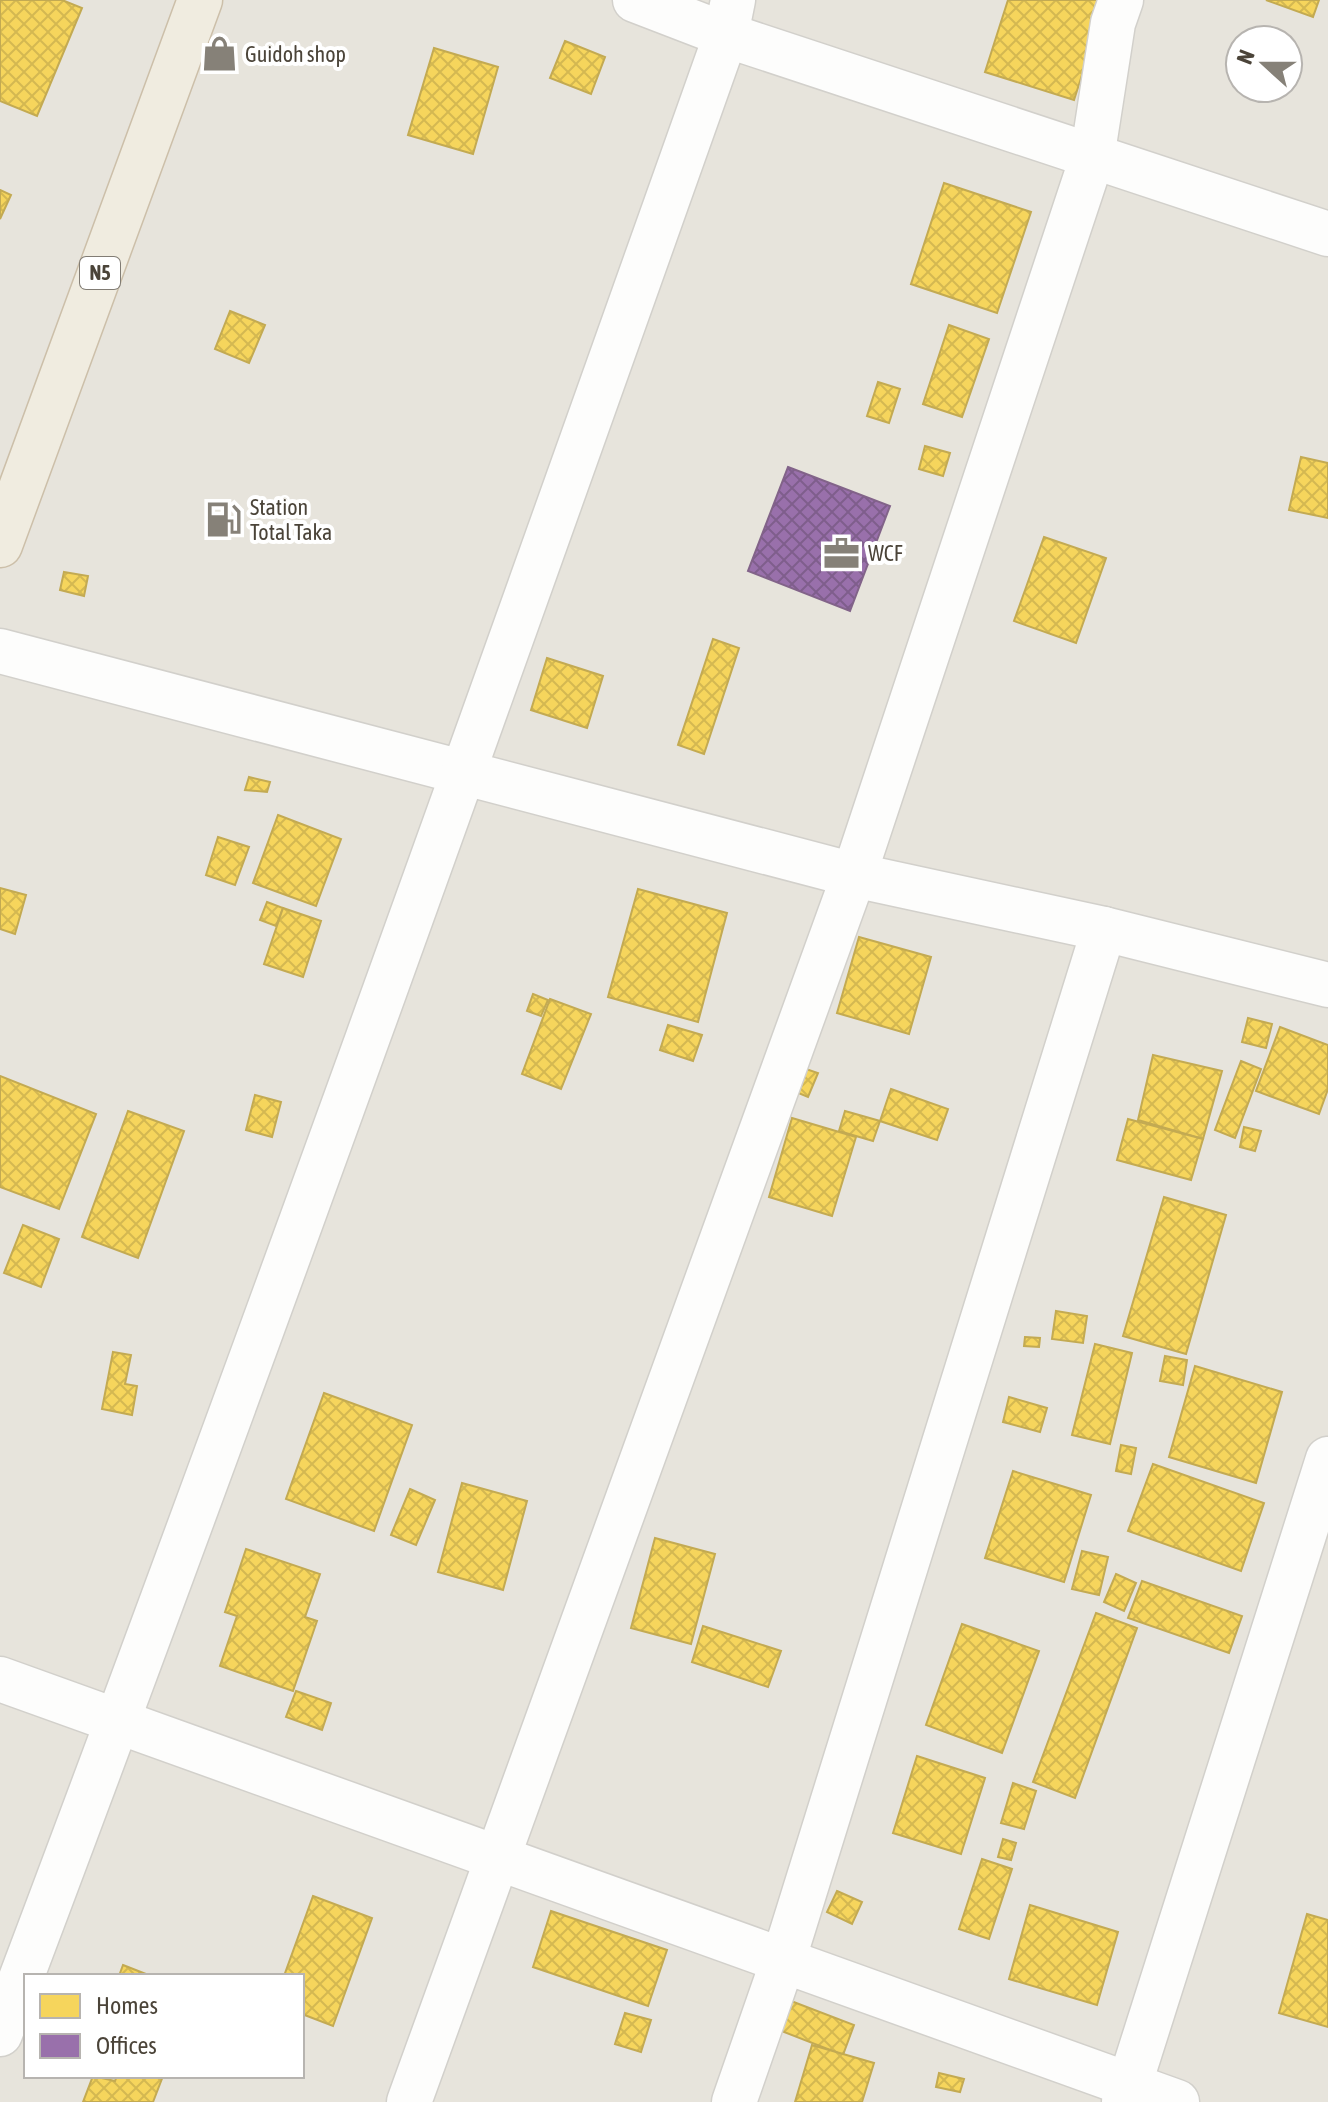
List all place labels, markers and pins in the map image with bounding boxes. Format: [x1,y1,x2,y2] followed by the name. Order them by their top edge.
[200,35,238,73] shop icon: Guidoh shop
[245,41,346,67] place label: Guidoh shop
[250,494,332,545] place label: Station Total Taka
[205,501,243,539] fuel station icon: Station Total Taka
[823,534,861,572] office icon: WCF
[868,540,903,566] place label: WCF

